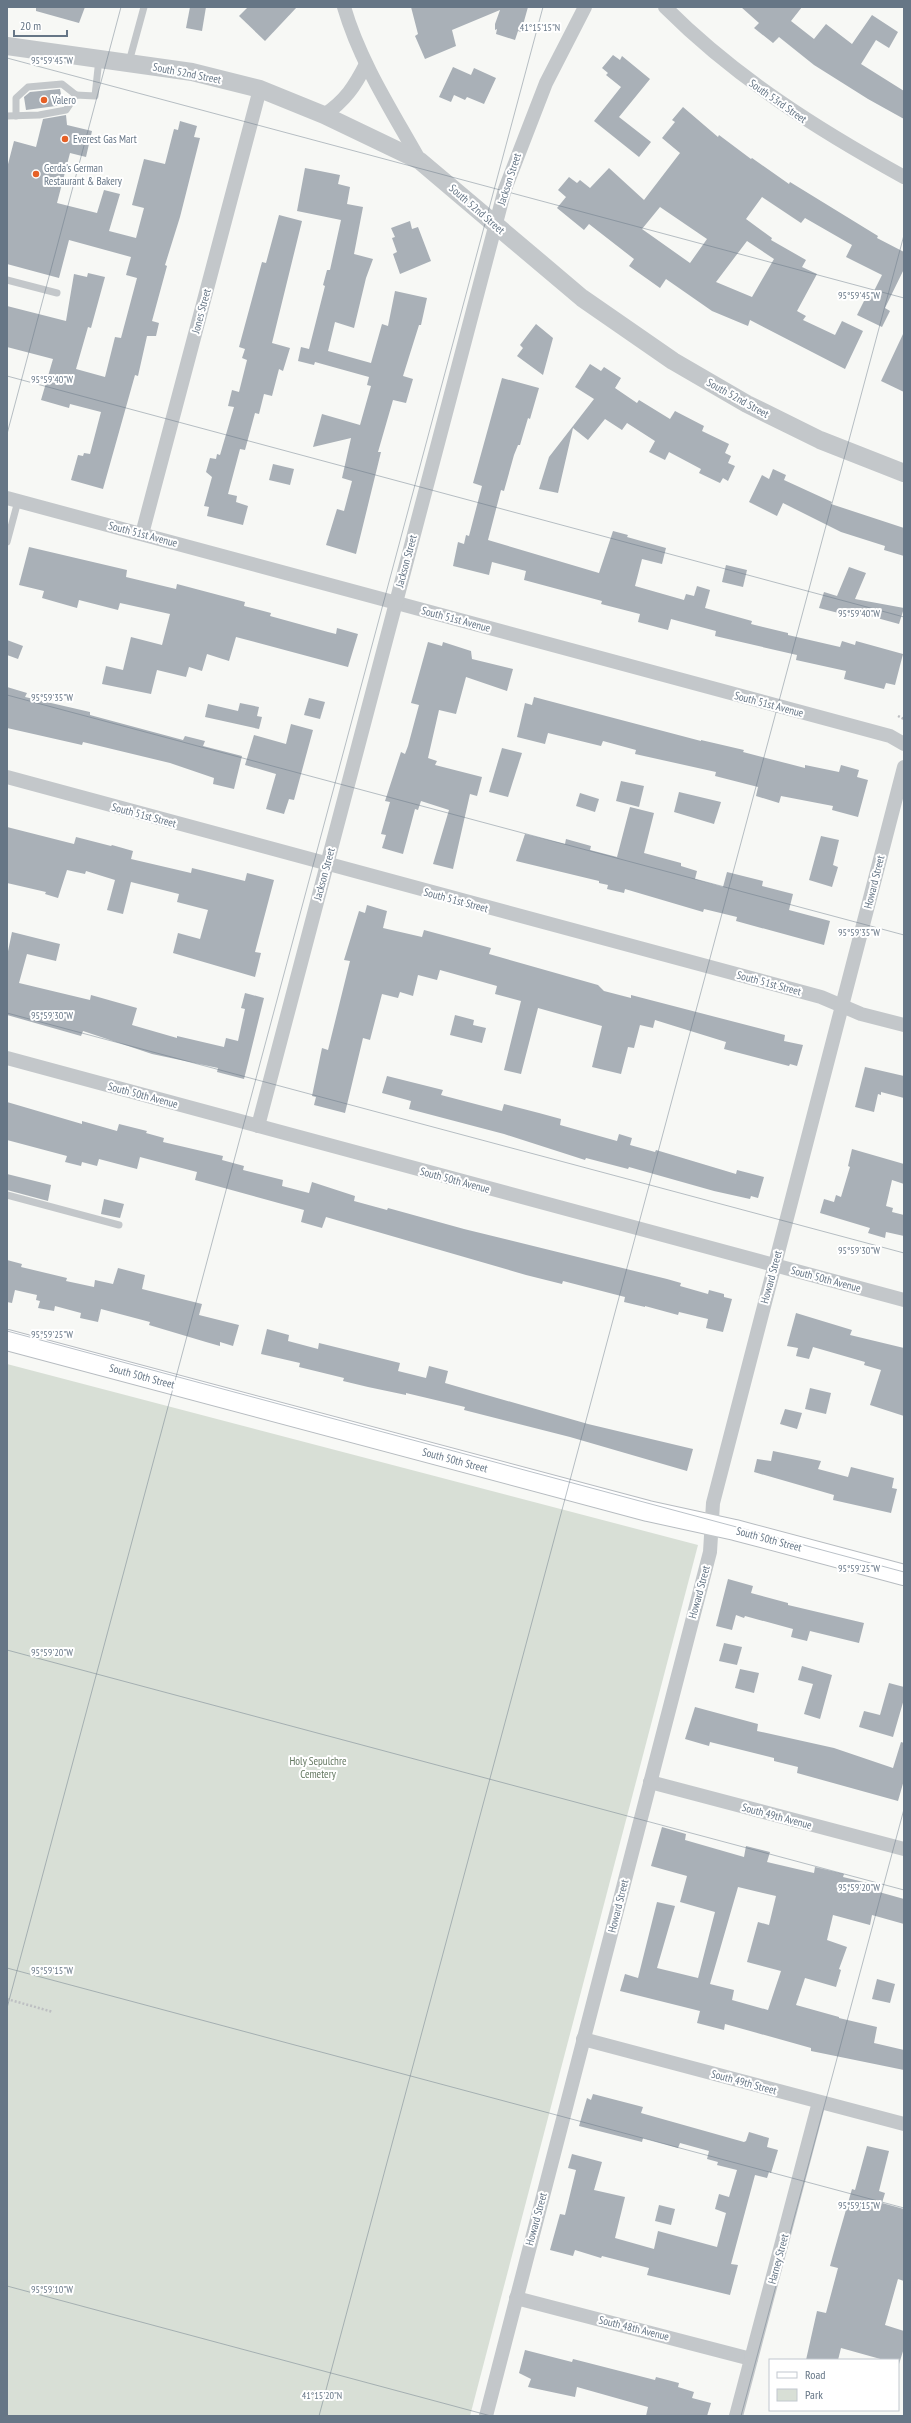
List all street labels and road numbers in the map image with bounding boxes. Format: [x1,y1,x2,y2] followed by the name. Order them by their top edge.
[152,60,222,86] street label: South 52nd Street
[746,76,810,126] street label: South 53rd Street
[494,151,524,208] street label: Jackson Street
[446,181,508,237] street label: South 52nd Street
[188,287,214,336] street label: Jones Street
[704,375,772,421] street label: South 52nd Street
[107,518,180,550] street label: South 51st Avenue
[392,533,420,590] street label: Jackson Street
[420,603,493,635] street label: South 51st Avenue
[733,688,806,720] street label: South 51st Avenue
[110,800,178,830] street label: South 51st Street
[310,846,338,903] street label: Jackson Street
[861,854,887,910] street label: Howard Street
[422,885,490,915] street label: South 51st Street
[735,968,803,998] street label: South 51st Street
[106,1079,180,1111] street label: South 50th Avenue
[418,1164,492,1196] street label: South 50th Avenue
[757,1249,785,1305] street label: Howard Street
[789,1263,863,1295] street label: South 50th Avenue
[108,1361,176,1391] street label: South 50th Street
[421,1445,489,1475] street label: South 50th Street
[735,1524,803,1554] street label: South 50th Street
[685,1564,713,1620] street label: Howard Street
[740,1800,814,1832] street label: South 49th Avenue
[605,1878,631,1934] street label: Howard Street
[710,2067,778,2097] street label: South 49th Street
[522,2191,550,2247] street label: Howard Street
[765,2232,791,2286] street label: Harney Street
[597,2312,671,2344] street label: South 48th Avenue

